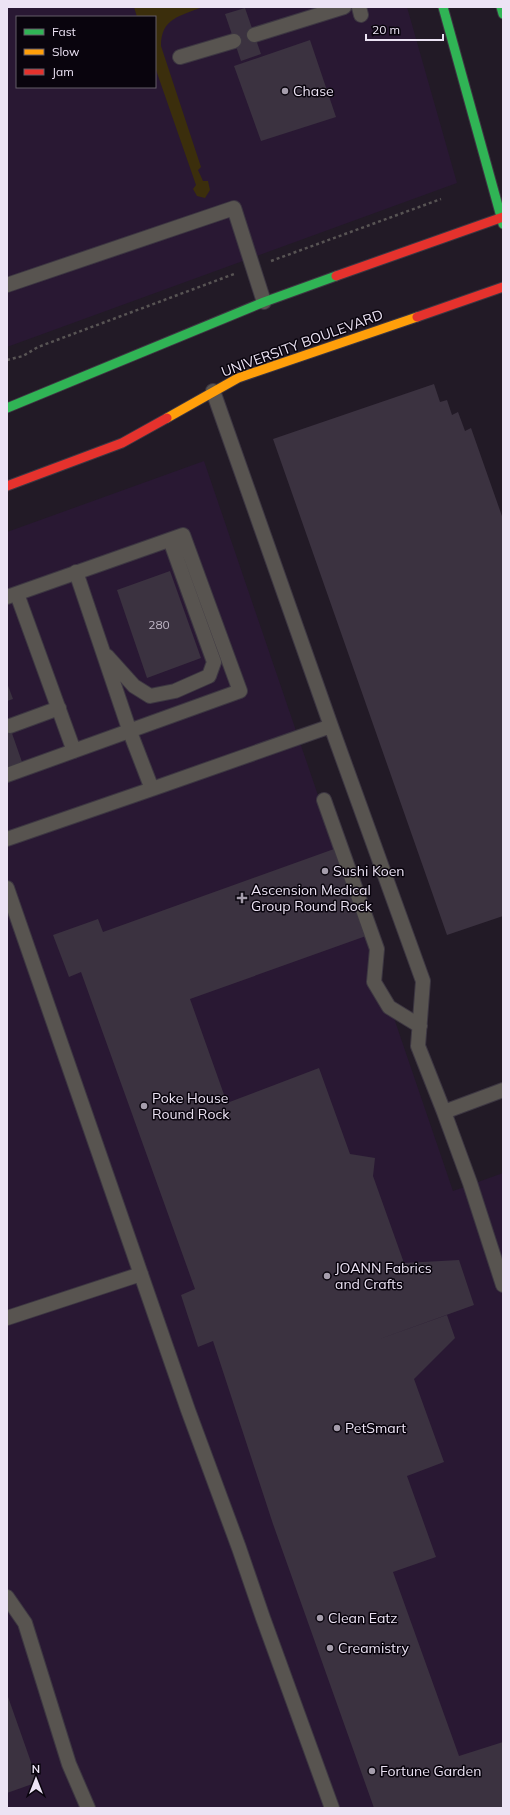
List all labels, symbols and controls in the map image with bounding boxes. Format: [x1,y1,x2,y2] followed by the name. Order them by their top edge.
[16,16,156,88] legend
[366,16,443,42] scale bar
[372,22,400,37] text: 20 m
[52,24,76,39] text: Fast
[52,44,80,59] text: Slow
[52,64,74,79] text: Jam
[293,82,334,100] place label: Chase
[280,86,290,96] marker: Chase
[219,305,385,381] street label: UNIVERSITY BOULEVARD
[148,617,170,632] house number: 280
[333,862,404,880] place label: Sushi Koen
[320,866,330,876] marker: Sushi Koen
[251,881,373,915] place label: Ascension Medical Group Round Rock
[236,892,248,904] marker: Ascension Medical Group Round Rock
[152,1089,230,1123] place label: Poke House Round Rock
[139,1101,149,1111] marker: Poke House Round Rock
[335,1259,432,1293] place label: JOANN Fabrics and Crafts
[322,1271,332,1281] marker: JOANN Fabrics and Crafts
[345,1419,406,1437] place label: PetSmart
[332,1423,342,1433] marker: PetSmart
[328,1609,397,1627] place label: Clean Eatz
[315,1613,325,1623] marker: Clean Eatz
[338,1639,409,1657] place label: Creamistry
[325,1643,335,1653] marker: Creamistry
[16,1759,56,1799] north arrow
[32,1762,40,1776] text: N
[380,1762,481,1780] place label: Fortune Garden
[367,1766,377,1776] marker: Fortune Garden

